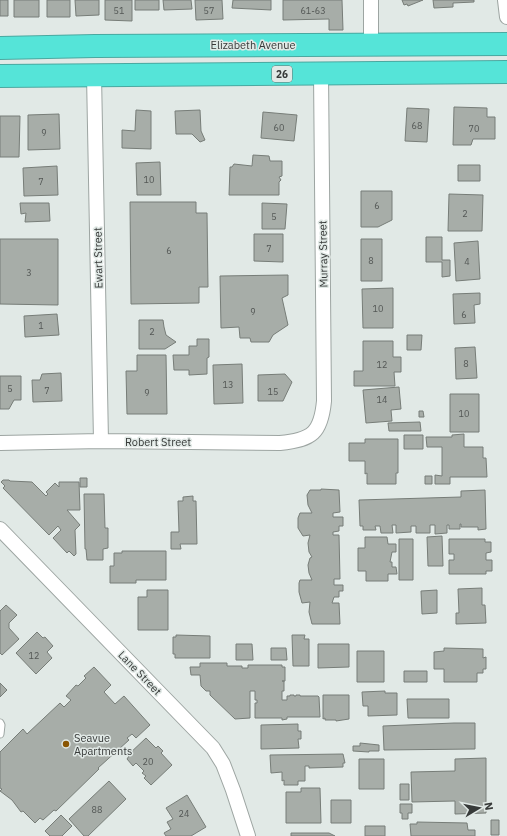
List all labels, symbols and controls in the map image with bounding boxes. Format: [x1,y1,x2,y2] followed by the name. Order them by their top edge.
[114,5,124,16] house number: 51
[204,5,214,16] house number: 57
[300,5,326,16] house number: 61-63
[211,38,296,52] street label: Elizabeth Avenue
[272,66,292,82] road number: 26
[412,120,422,131] house number: 68
[274,122,284,133] house number: 60
[469,123,479,134] house number: 70
[41,127,47,138] house number: 9
[144,174,154,185] house number: 10
[38,176,44,187] house number: 7
[374,200,380,211] house number: 6
[462,208,468,219] house number: 2
[271,211,277,222] house number: 5
[315,220,331,288] street label: Murray Street
[90,227,106,289] street label: Ewart Street
[266,243,272,254] house number: 7
[166,245,172,256] house number: 6
[368,255,374,266] house number: 8
[464,256,470,267] house number: 4
[26,267,32,278] house number: 3
[373,303,383,314] house number: 10
[250,306,256,317] house number: 9
[461,309,467,320] house number: 6
[38,320,44,331] house number: 1
[149,326,155,337] house number: 2
[463,358,469,369] house number: 8
[377,359,387,370] house number: 12
[223,379,233,390] house number: 13
[7,383,13,394] house number: 5
[44,385,50,396] house number: 7
[268,386,278,397] house number: 15
[144,387,150,398] house number: 9
[377,394,387,405] house number: 14
[459,408,469,419] house number: 10
[125,435,191,449] street label: Robert Street
[115,648,165,698] street label: Lane Street
[29,650,39,661] house number: 12
[74,731,132,758] place label: Seavue Apartments
[61,739,71,749] marker: Seavue Apartments
[143,756,153,767] house number: 20
[459,788,499,828] north arrow
[481,801,496,811] text: N
[92,804,102,815] house number: 88
[179,808,189,819] house number: 24

